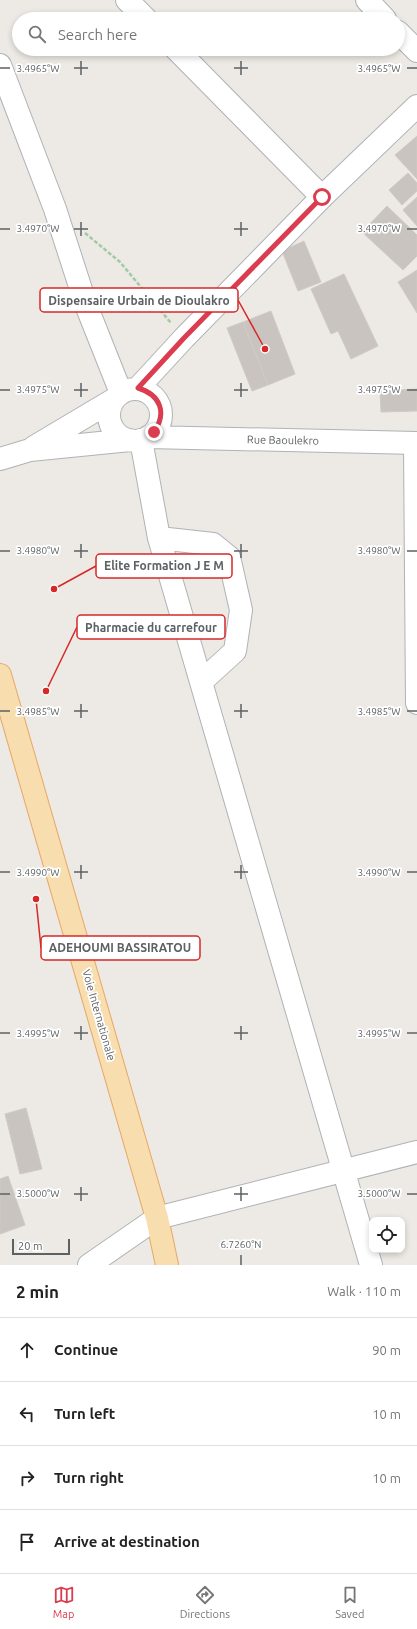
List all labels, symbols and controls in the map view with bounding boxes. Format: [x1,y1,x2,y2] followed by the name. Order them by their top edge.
[12,12,405,56] search box
[26,23,48,45] icon: search
[58,26,137,43] text: Search here
[16,63,60,74] text: 3.4965°W
[357,63,401,74] text: 3.4965°W
[313,188,331,206] route start
[16,223,60,234] text: 3.4970°W
[357,223,401,234] text: 3.4970°W
[40,288,238,312] callout: Dispensaire Urbain de Dioulakro
[48,294,230,307] text: Dispensaire Urbain de Dioulakro
[16,384,60,395] text: 3.4975°W
[357,384,401,395] text: 3.4975°W
[145,423,163,441] route end
[247,433,319,447] street label: Rue Baoulekro
[16,545,60,556] text: 3.4980°W
[357,545,401,556] text: 3.4980°W
[96,554,232,578] callout: Elite Formation J E M
[104,559,224,572] text: Elite Formation J E M
[77,615,225,639] callout: Pharmacie du carrefour
[85,621,217,634] text: Pharmacie du carrefour
[16,706,60,717] text: 3.4985°W
[357,706,401,717] text: 3.4985°W
[16,867,60,878] text: 3.4990°W
[357,867,401,878] text: 3.4990°W
[41,936,200,960] callout: ADEHOUMI BASSIRATOU
[49,941,191,954] text: ADEHOUMI BASSIRATOU
[80,968,118,1062] street label: Voie Internationale
[16,1028,60,1039] text: 3.4995°W
[357,1028,401,1039] text: 3.4995°W
[16,1188,60,1199] text: 3.5000°W
[357,1188,401,1199] text: 3.5000°W
[369,1217,405,1253] map controls
[369,1217,405,1253] button: locate
[12,1237,70,1256] scale bar
[220,1239,262,1250] text: 6.7260°N
[18,1240,42,1252] text: 20 m
[16,1282,59,1301] text: 2 min
[327,1284,401,1298] text: Walk · 110 m
[16,1339,38,1361] icon: ahead
[54,1341,118,1358] text: Continue
[372,1343,401,1357] text: 90 m
[16,1403,38,1425] icon: left
[54,1405,115,1422] text: Turn left
[372,1407,401,1421] text: 10 m
[16,1467,38,1489] icon: right
[54,1469,124,1486] text: Turn right
[372,1471,401,1485] text: 10 m
[16,1531,38,1553] icon: arrive
[54,1533,200,1550] text: Arrive at destination
[53,1584,75,1620] tab: Map
[180,1584,230,1620] tab: Directions
[335,1584,364,1620] tab: Saved

